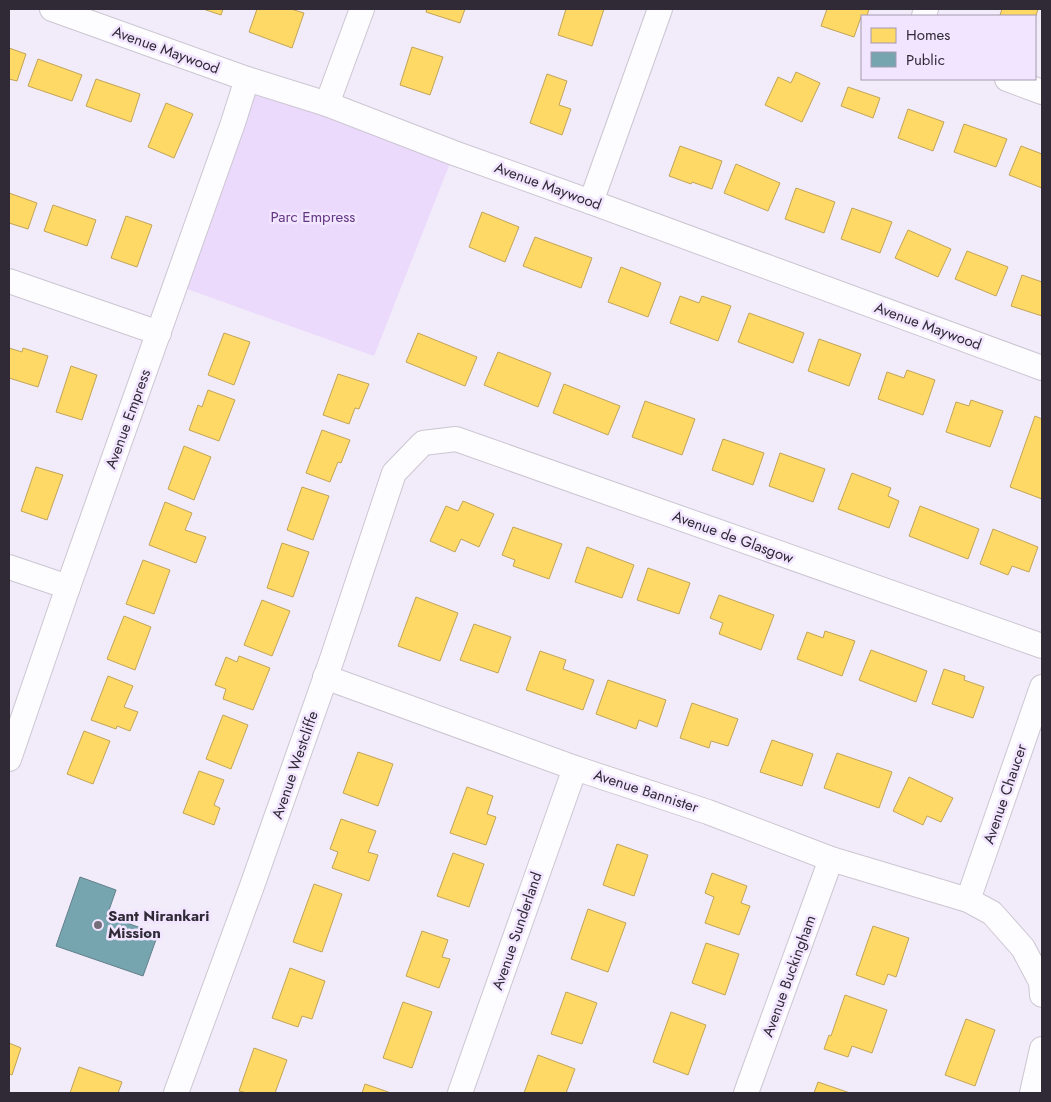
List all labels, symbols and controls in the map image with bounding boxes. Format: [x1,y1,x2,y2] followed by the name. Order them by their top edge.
[861,15,1036,80] legend
[109,20,223,80] street label: Avenue Maywood
[906,24,950,46] text: Homes
[906,49,945,71] text: Public
[491,156,605,216] street label: Avenue Maywood
[271,206,355,228] park label: Parc Empress
[871,296,985,356] street label: Avenue Maywood
[100,366,156,472] street label: Avenue Empress
[670,505,797,569] street label: Avenue de Glasgow
[266,708,324,822] street label: Avenue Westcliffe
[978,740,1033,847] street label: Avenue Chaucer
[591,764,702,819] street label: Avenue Bannister
[486,869,548,993] street label: Avenue Sunderland
[108,905,209,944] place label: Sant Nirankari Mission
[757,912,821,1040] street label: Avenue Buckingham
[92,919,104,931] marker: Sant Nirankari Mission

